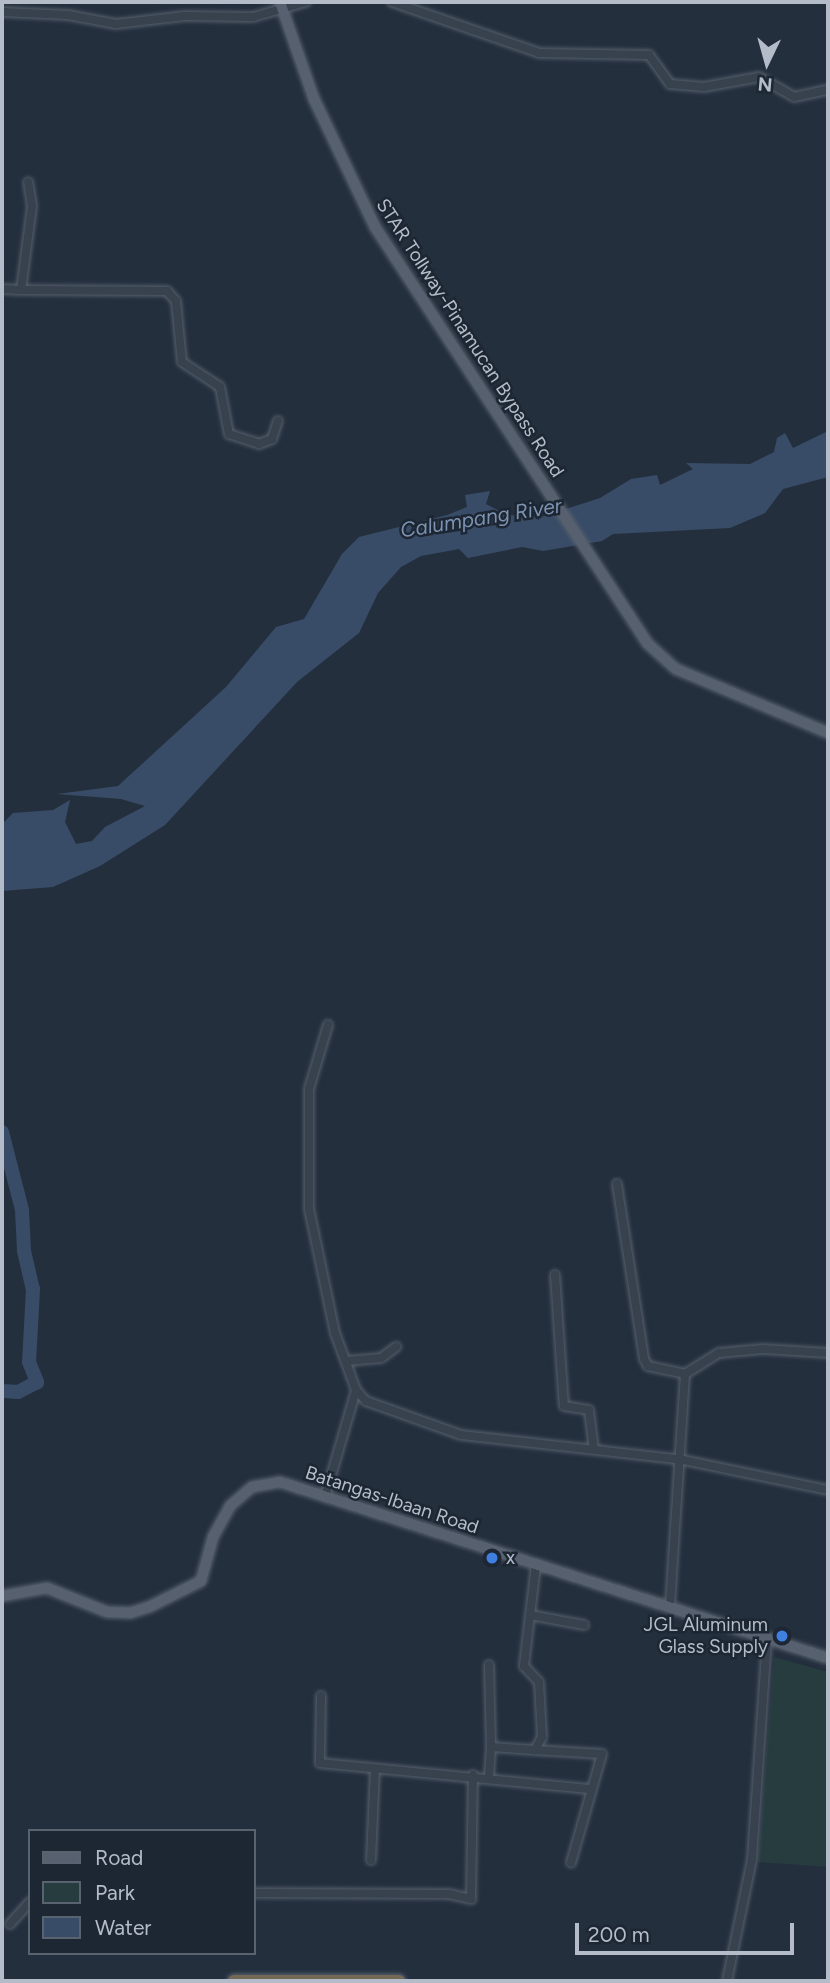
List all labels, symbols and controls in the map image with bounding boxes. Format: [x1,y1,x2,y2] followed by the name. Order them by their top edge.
[732,28,802,98] north arrow
[757,72,773,97] text: N
[371,194,569,482] street label: STAR Tollway-Pinamucan Bypass Road
[399,493,563,543] water label: Calumpang River
[302,1461,482,1539] street label: Batangas-Ibaan Road
[506,1547,515,1569] place label: x
[484,1550,500,1566] marker: x
[644,1614,768,1658] place label: JGL Aluminum Glass Supply
[774,1628,790,1644] marker: JGL Aluminum Glass Supply
[28,1829,256,1955] legend
[95,1845,143,1870] text: Road
[95,1880,135,1905] text: Park
[578,1910,797,1954] scale bar
[95,1915,151,1940] text: Water
[588,1922,650,1947] text: 200 m

